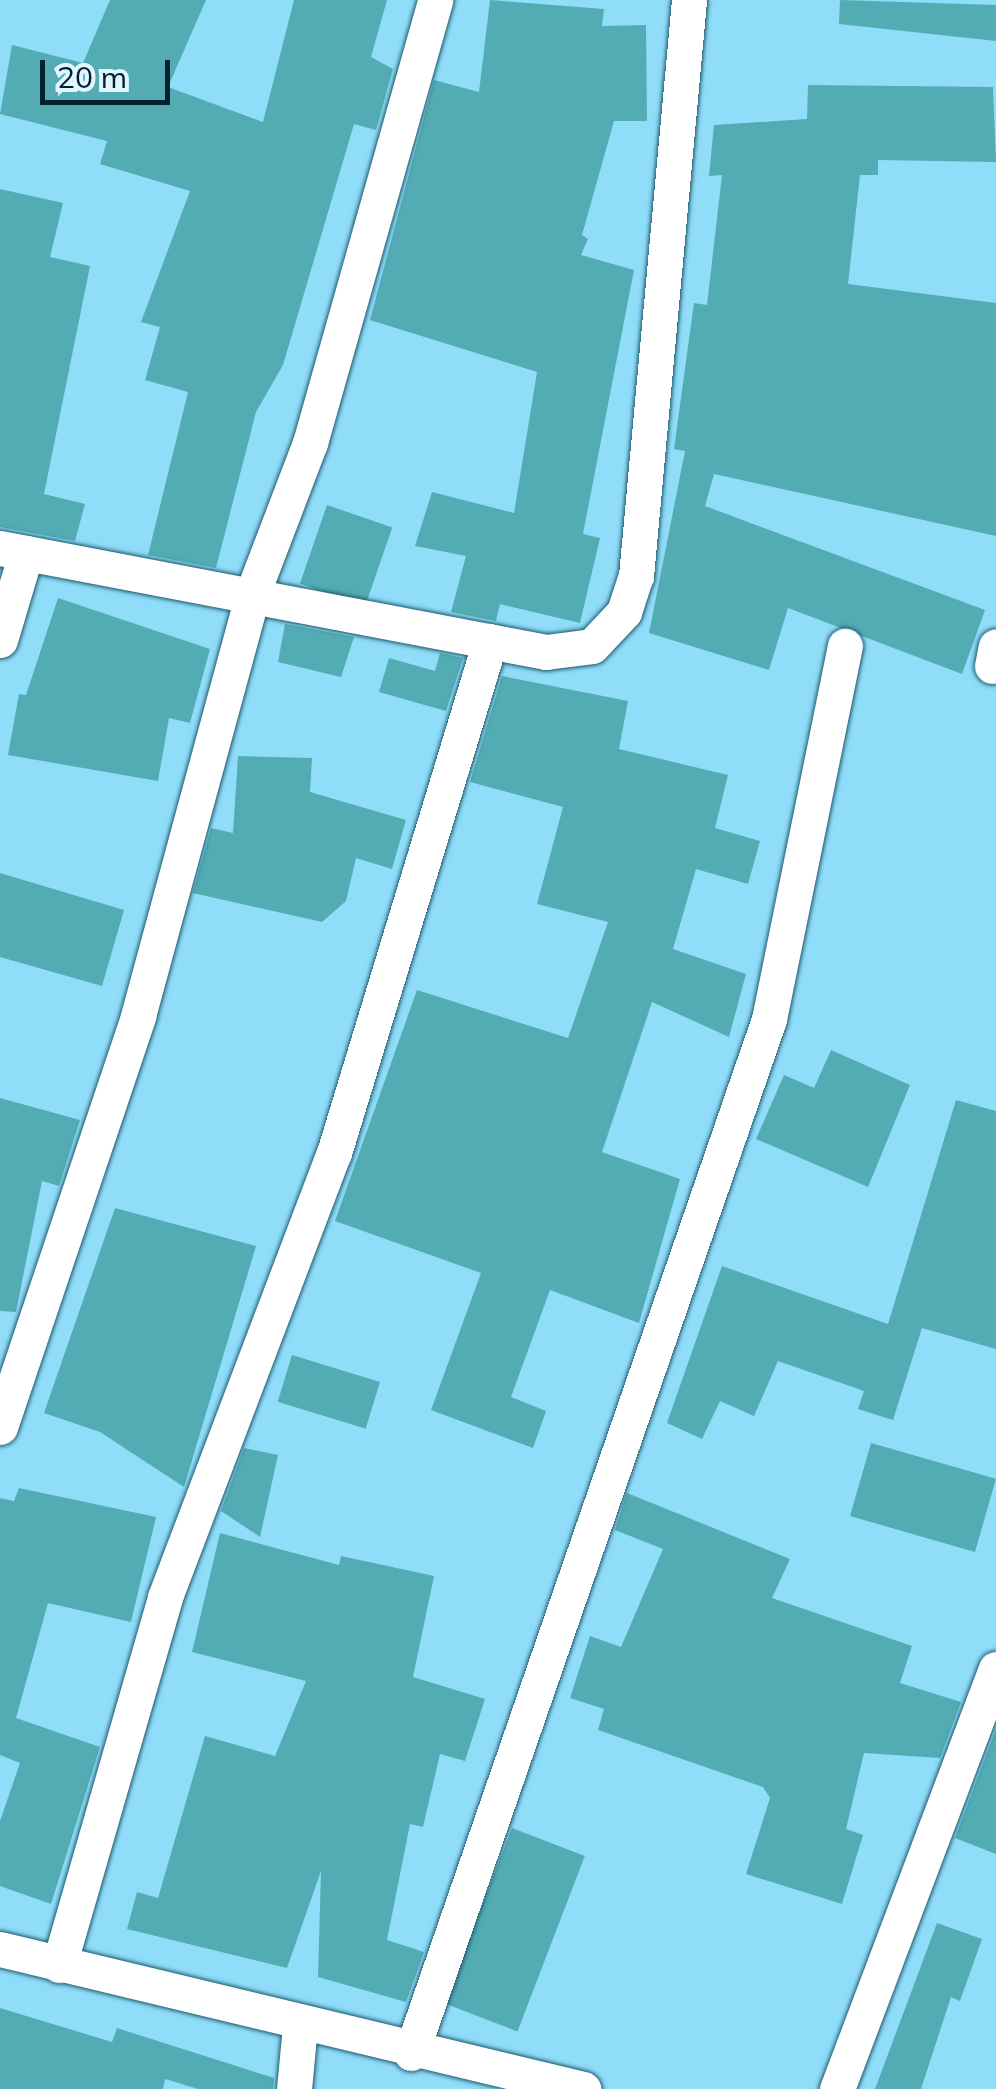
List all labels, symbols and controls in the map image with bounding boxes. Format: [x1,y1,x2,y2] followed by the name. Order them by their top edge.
[45,40,175,102] scale bar
[57,58,127,96] text: 20 m

